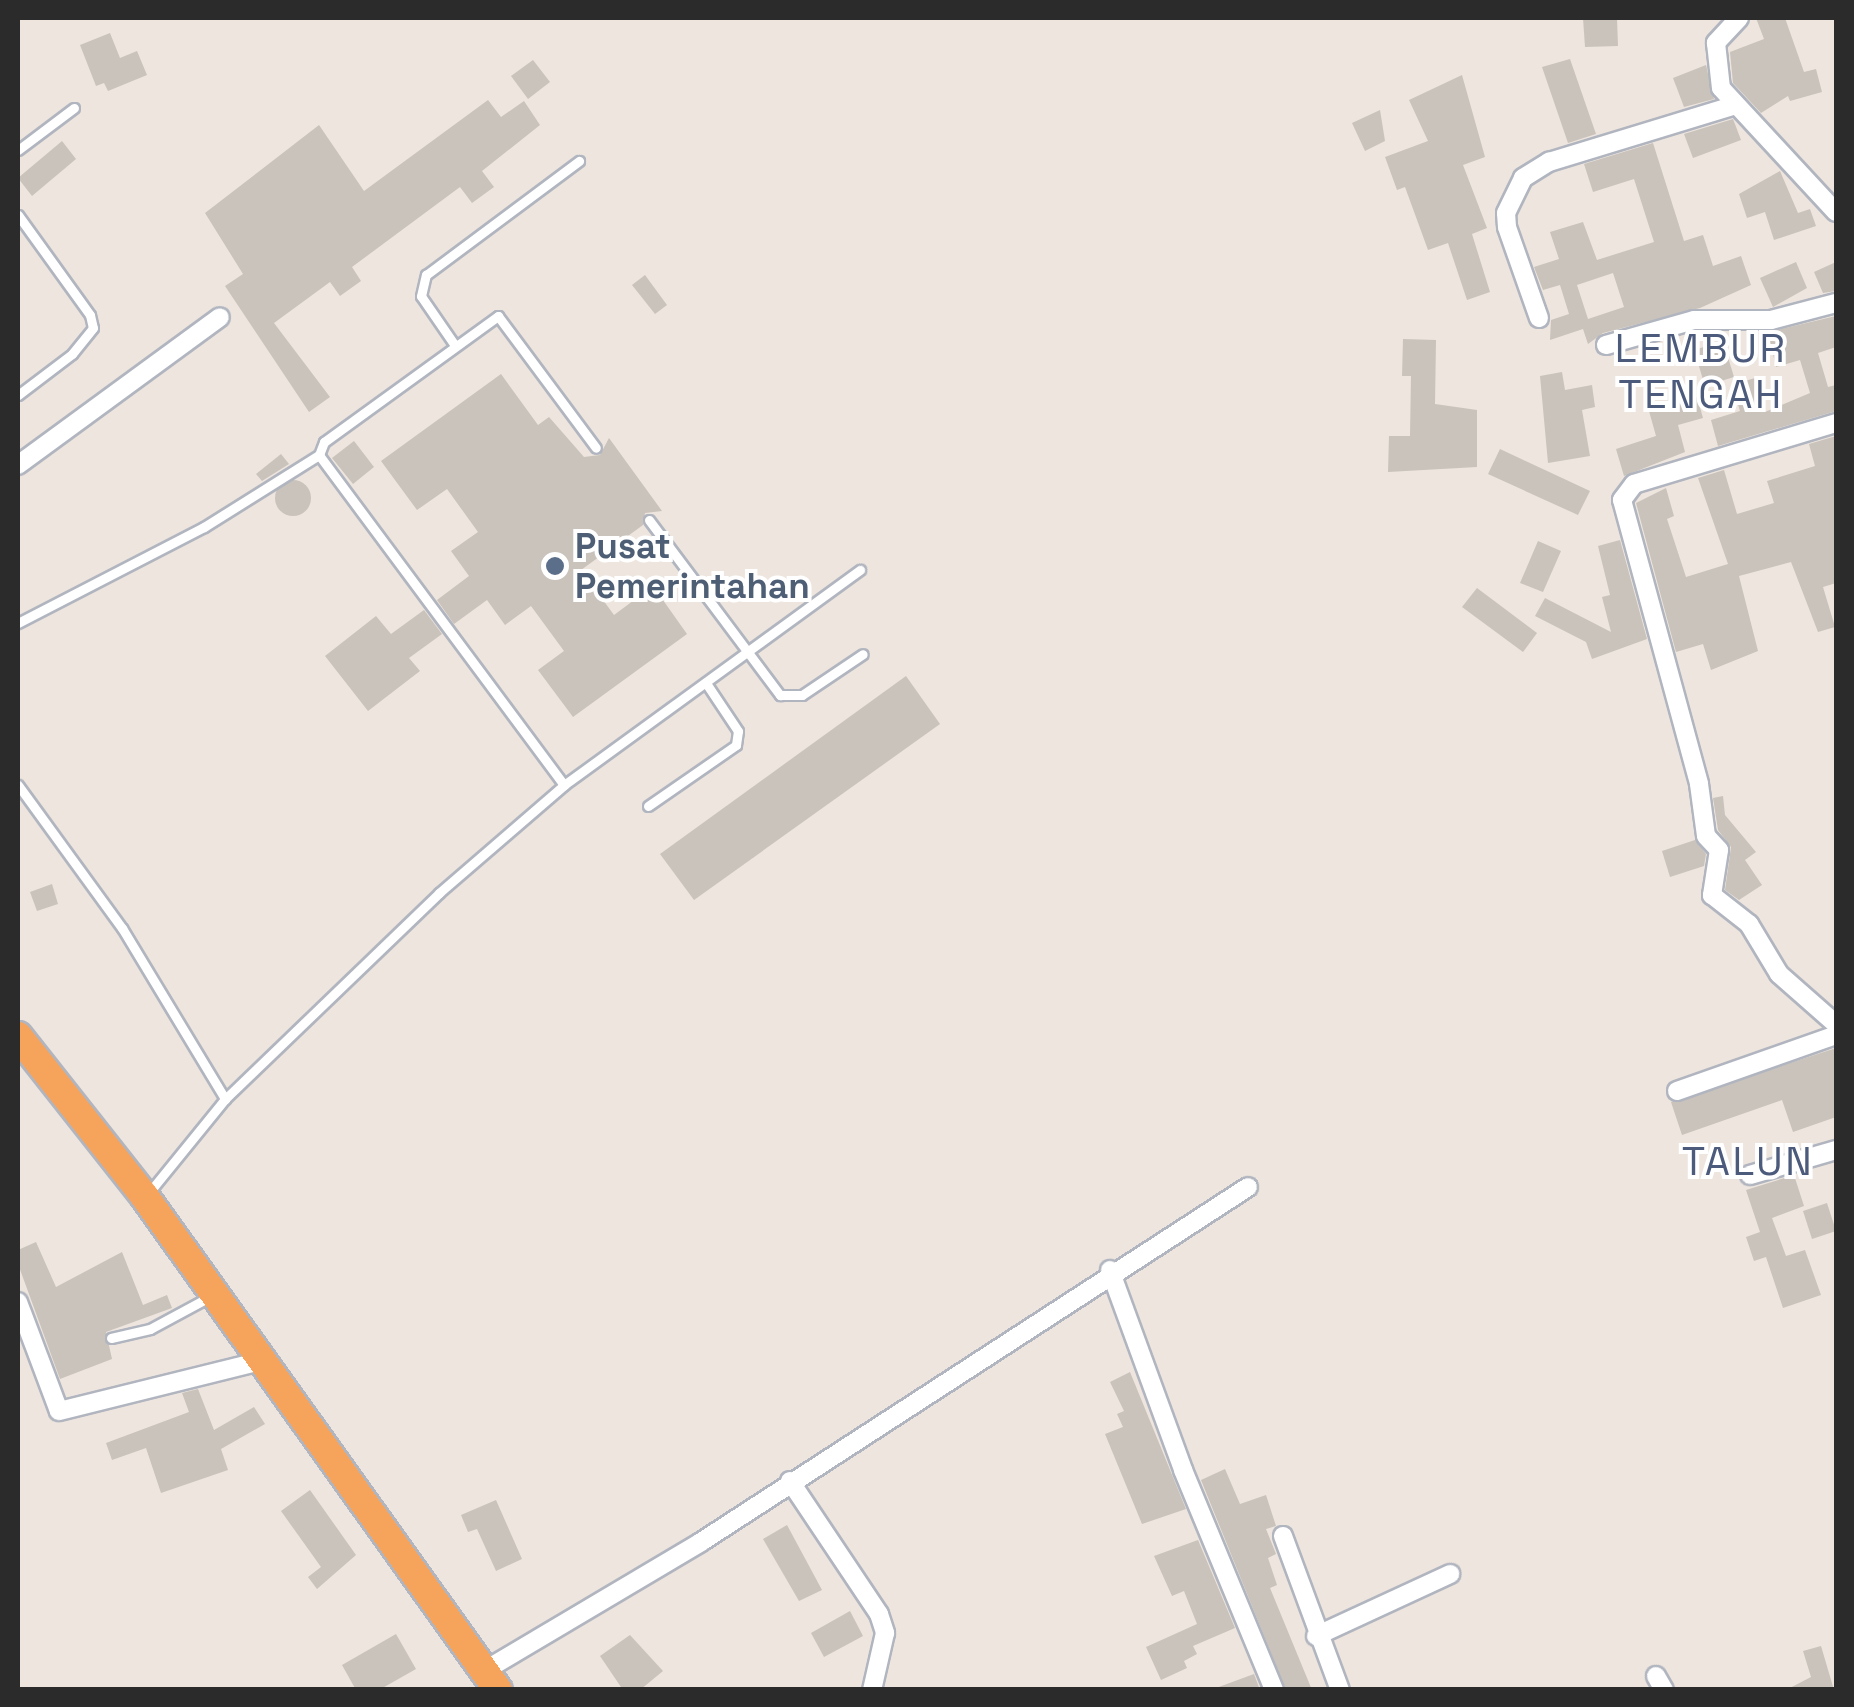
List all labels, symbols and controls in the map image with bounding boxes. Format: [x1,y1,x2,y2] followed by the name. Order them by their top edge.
[1615,325,1787,419] district label: LEMBUR TENGAH
[575,525,810,607] place label: Pusat Pemerintahan
[544,555,566,577] marker: Pusat Pemerintahan
[1682,1138,1814,1186] district label: TALUN

